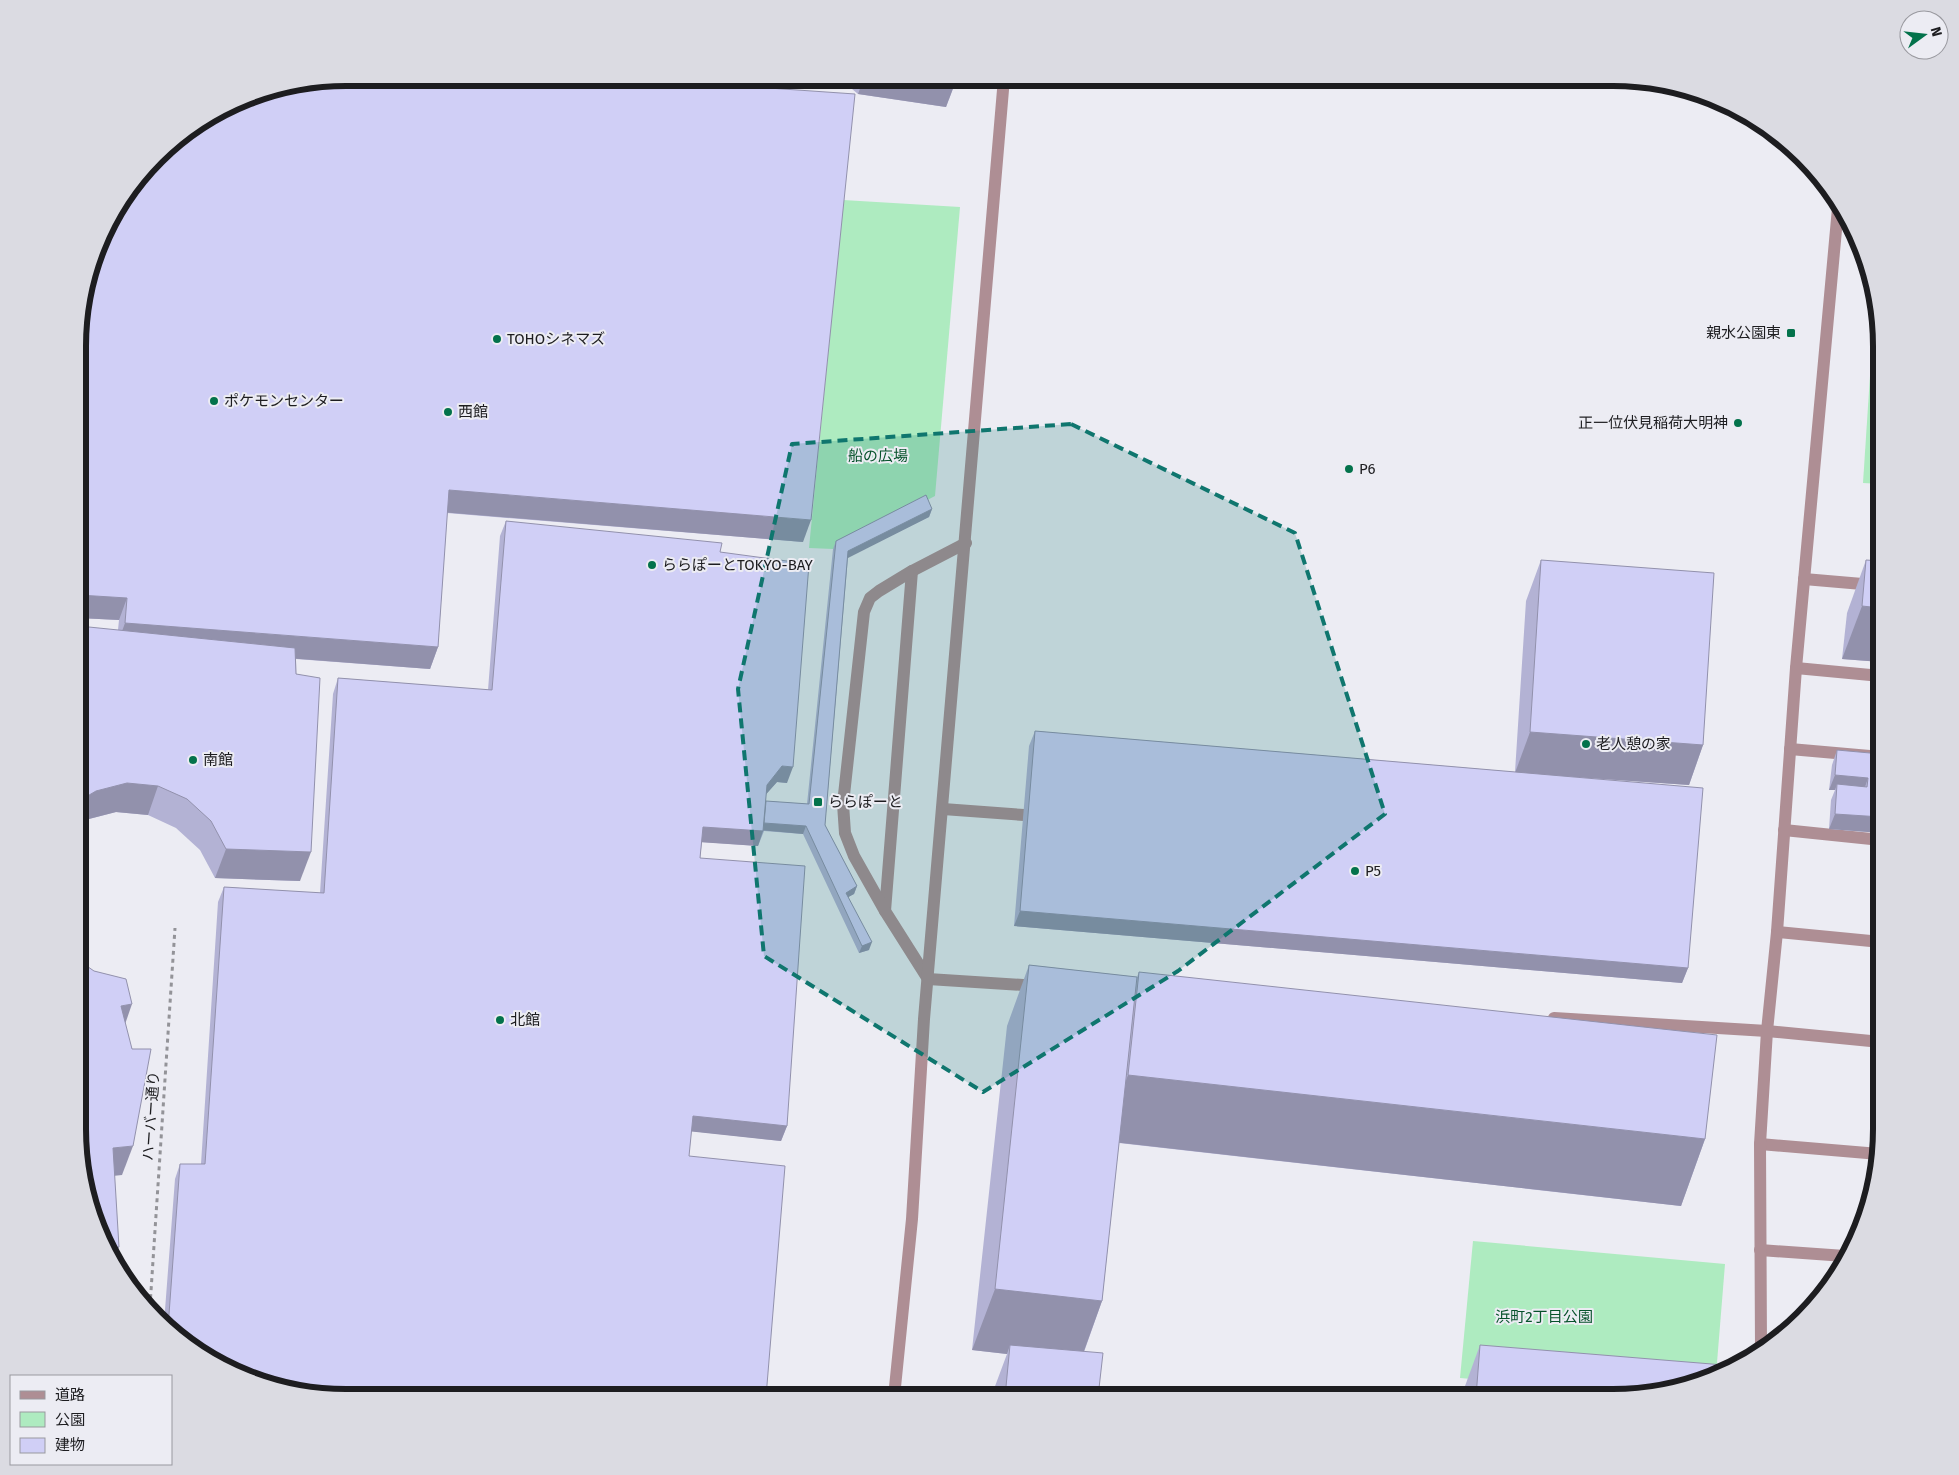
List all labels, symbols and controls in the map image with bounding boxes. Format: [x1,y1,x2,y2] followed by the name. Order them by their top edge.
[1899,10,1949,60] north arrow
[1927,25,1945,38] text: N
[1706,324,1781,342] place label: 親水公園東
[1785,327,1797,339] marker: 親水公園東
[507,330,605,348] place label: TOHOシネマズ
[491,333,503,345] marker: TOHOシネマズ
[224,392,344,410] place label: ポケモンセンター
[208,395,220,407] marker: ポケモンセンター
[458,403,488,421] place label: 西館
[442,406,454,418] marker: 西館
[1578,414,1728,432] place label: 正一位伏見稲荷大明神
[1732,417,1744,429] marker: 正一位伏見稲荷大明神
[848,447,908,465] park label: 船の広場
[1359,460,1376,478] place label: P6
[1343,463,1355,475] marker: P6
[662,556,814,574] place label: ららぽーとTOKYO-BAY
[646,559,658,571] marker: ららぽーとTOKYO-BAY
[1596,735,1671,753] place label: 老人憩の家
[1580,738,1592,750] marker: 老人憩の家
[203,751,233,769] place label: 南館
[187,754,199,766] marker: 南館
[828,793,903,811] place label: ららぽーと
[812,796,824,808] marker: ららぽーと
[1365,862,1381,880] place label: P5
[1349,865,1361,877] marker: P5
[510,1011,540,1029] place label: 北館
[494,1014,506,1026] marker: 北館
[139,1071,163,1161] street label: ハーバー通り
[1495,1308,1593,1326] park label: 浜町2丁目公園
[10,1375,172,1465] legend
[55,1386,85,1404] text: 道路
[55,1411,85,1429] text: 公園
[55,1436,85,1454] text: 建物

